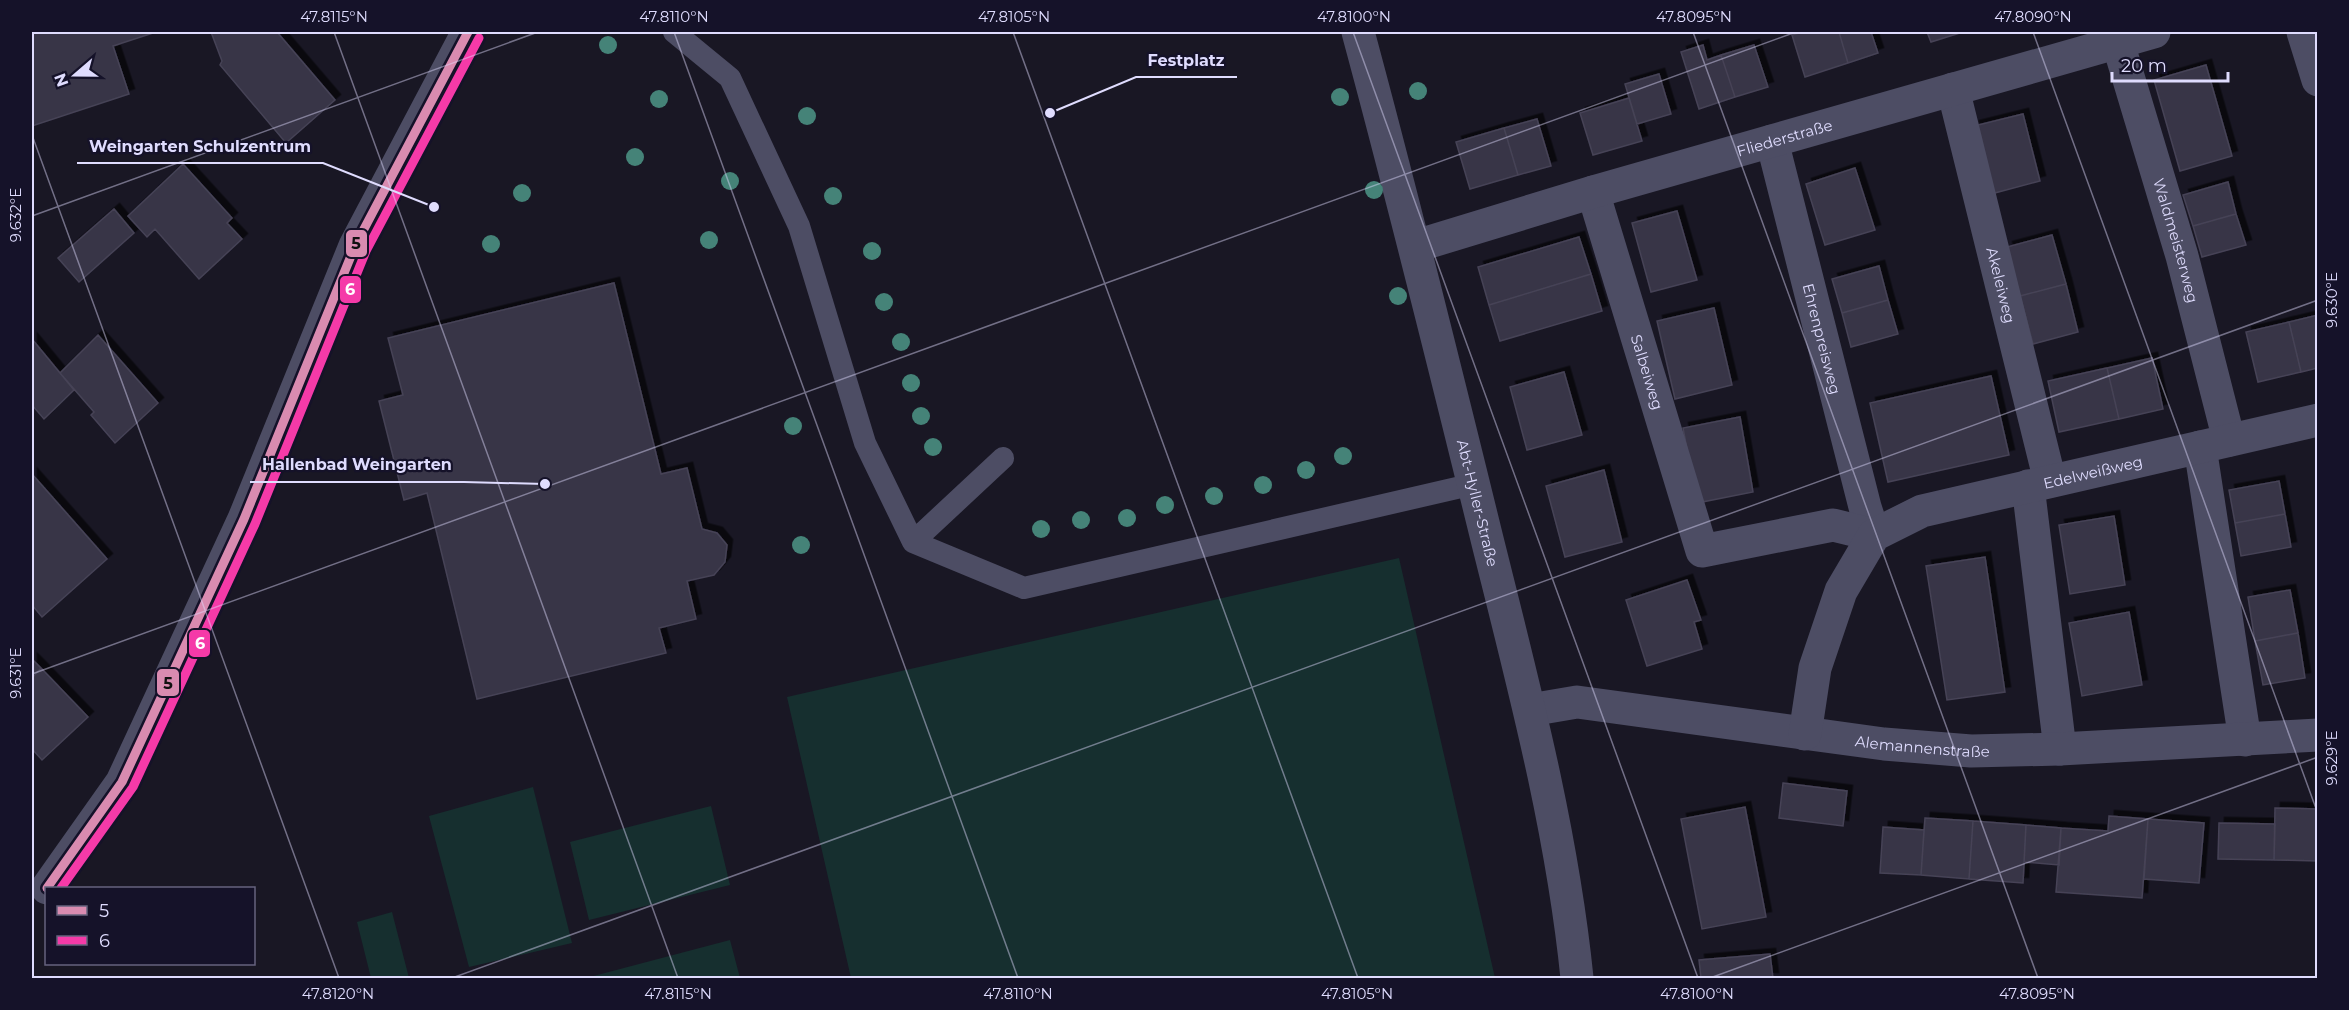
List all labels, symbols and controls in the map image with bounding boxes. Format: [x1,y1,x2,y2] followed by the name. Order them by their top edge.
[300,7,368,26] text: 47.8115°N
[639,7,709,26] text: 47.8110°N
[978,7,1050,26] text: 47.8105°N
[1317,7,1391,26] text: 47.8100°N
[1656,7,1732,26] text: 47.8095°N
[1994,7,2072,26] text: 47.8090°N
[1136,43,1237,77] callout: Festplatz
[45,45,105,105] north arrow
[2112,45,2228,83] scale bar
[1148,51,1225,70] text: Festplatz
[2121,55,2167,77] text: 20 m
[50,71,73,89] text: N
[1734,115,1834,160] street label: Fliederstraße
[77,129,323,163] callout: Weingarten Schulzentrum
[89,137,311,156] text: Weingarten Schulzentrum
[2150,176,2203,305] street label: Waldmeisterweg
[6,188,25,242] text: 9.632°E
[345,229,368,258] line badge: 5
[351,234,361,253] text: 5
[1983,245,2020,325] street label: Akeleiweg
[2322,272,2341,328] text: 9.630°E
[339,275,362,304] line badge: 6
[345,280,355,299] text: 6
[1799,281,1845,396] street label: Ehrenpreisweg
[1627,332,1668,412] street label: Salbeiweg
[1453,437,1503,568] street label: Abt-Hyller-Straße
[250,448,464,482] callout: Hallenbad Weingarten
[2041,451,2144,492] street label: Edelweißweg
[262,455,452,474] text: Hallenbad Weingarten
[188,629,211,658] line badge: 6
[195,634,205,653] text: 6
[6,647,25,699] text: 9.631°E
[156,668,180,697] line badge: 5
[163,674,173,693] text: 5
[2322,730,2341,786] text: 9.629°E
[1854,731,1990,761] street label: Alemannenstraße
[45,887,255,965] legend
[99,900,109,922] text: 5
[99,930,110,952] text: 6
[302,984,374,1003] text: 47.8120°N
[644,984,712,1003] text: 47.8115°N
[983,984,1053,1003] text: 47.8110°N
[1321,984,1393,1003] text: 47.8105°N
[1660,984,1734,1003] text: 47.8100°N
[1999,984,2075,1003] text: 47.8095°N

